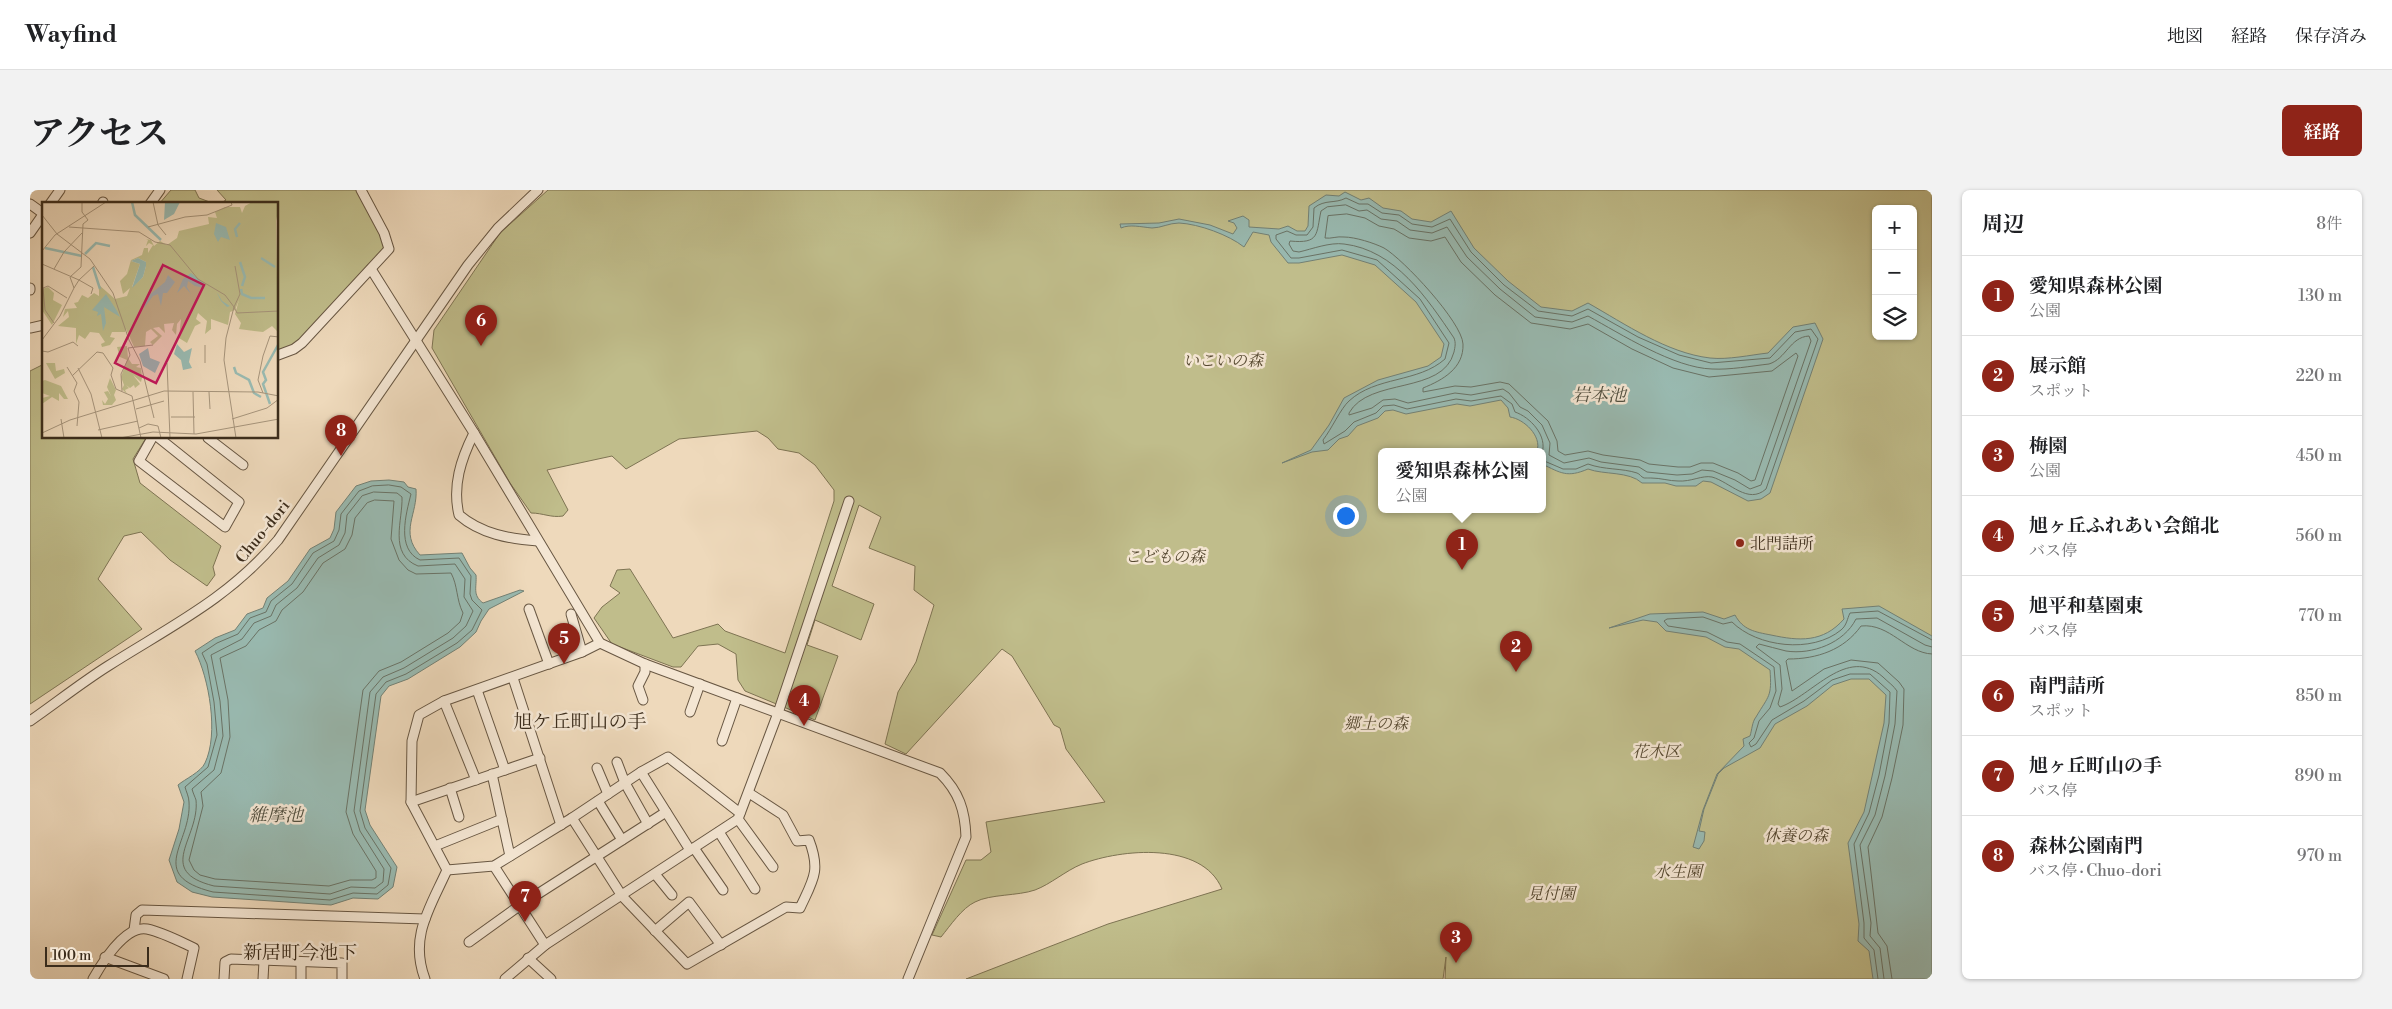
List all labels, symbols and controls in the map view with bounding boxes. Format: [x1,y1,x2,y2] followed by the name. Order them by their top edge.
[25,20,117,50] text: Wayfind
[2167,25,2203,48] text: 地図
[2231,25,2267,48] text: 経路
[2295,25,2367,48] text: 保存済み
[2282,105,2362,156] button: 経路
[30,113,169,156] text: アクセス
[42,202,279,439] inset map
[1872,205,1917,340] map controls
[1872,205,1917,250] button: +
[1982,212,2024,238] text: 周辺
[2316,214,2342,234] text: 8件
[1872,250,1917,295] button: −
[2029,274,2162,298] text: 愛知県森林公園
[1994,286,2002,306] text: 1
[2298,286,2342,306] text: 130 m
[1872,295,1917,340] button: layers
[2029,301,2061,321] text: 公園
[465,305,497,346] pin: 6
[1183,351,1265,371] park label: いこいの森
[2029,354,2086,378] text: 展示館
[1993,366,2003,386] text: 2
[2296,366,2342,386] text: 220 m
[2029,381,2093,401] text: スポット
[1572,384,1628,407] water label: 岩本池
[325,415,357,456] pin: 8
[2029,434,2067,458] text: 梅園
[1993,446,2003,466] text: 3
[2296,446,2342,466] text: 450 m
[1378,448,1546,513] popup
[1395,459,1529,483] text: 愛知県森林公園
[2029,461,2061,481] text: 公園
[1395,486,1428,506] text: 公園
[231,496,294,567] street label: Chuo-dori
[1333,503,1359,529] your location
[2029,514,2219,538] text: 旭ヶ丘ふれあい会館北
[1993,526,2003,546] text: 4
[2296,526,2342,546] text: 560 m
[1446,529,1478,570] pin: 1
[1750,534,1814,554] place label: 北門詰所
[1734,537,1746,549] marker: 北門詰所
[2029,541,2077,561] text: バス停
[1125,547,1207,567] park label: こどもの森
[2029,594,2143,618] text: 旭平和墓園東
[1993,606,2003,626] text: 5
[2298,606,2342,626] text: 770 m
[2029,621,2077,641] text: バス停
[548,623,580,664] pin: 5
[1500,631,1532,672] pin: 2
[2029,674,2105,698] text: 南門詰所
[788,685,820,726] pin: 4
[1993,686,2003,706] text: 6
[2295,686,2342,706] text: 850 m
[2029,701,2093,721] text: スポット
[513,710,647,734] district label: 旭ケ丘町山の手
[1344,714,1410,734] park label: 郷土の森
[1632,742,1682,762] park label: 花木区
[2029,754,2162,778] text: 旭ヶ丘町山の手
[1993,766,2003,786] text: 7
[2295,766,2342,786] text: 890 m
[2029,781,2077,801] text: バス停
[249,804,305,827] water label: 維摩池
[1764,826,1830,846] park label: 休養の森
[2029,834,2143,858] text: 森林公園南門
[1993,846,2003,866] text: 8
[2297,846,2342,866] text: 970 m
[2029,861,2162,881] text: バス停 · Chuo-dori
[1654,862,1705,882] park label: 水生園
[509,881,541,922] pin: 7
[1527,884,1578,904] park label: 見付園
[1440,922,1472,963] pin: 3
[243,941,357,965] district label: 新居町今池下
[45,944,149,967] scale bar
[52,947,91,965] text: 100 m

